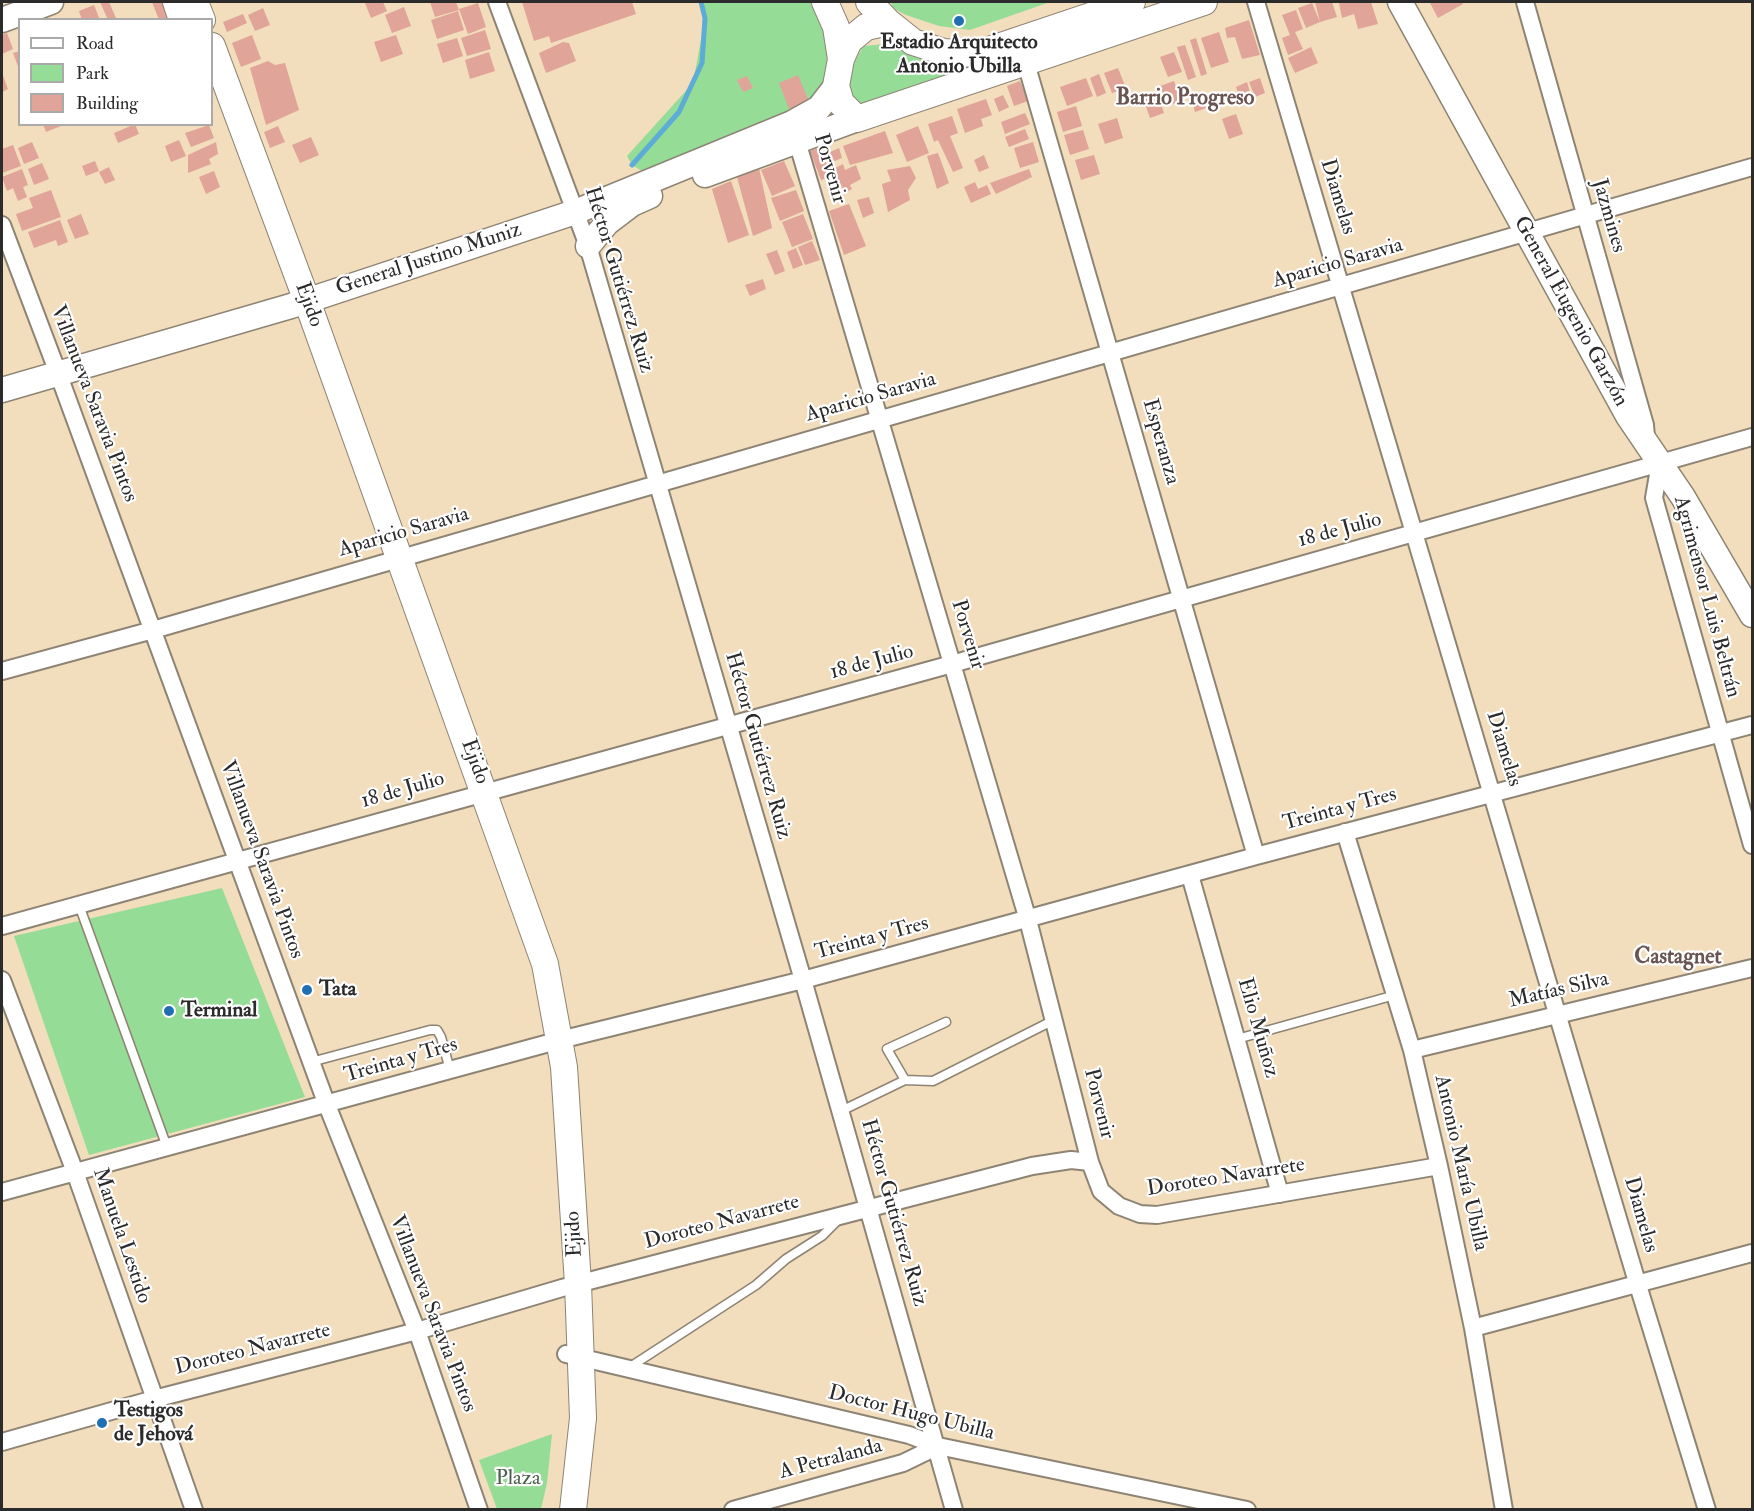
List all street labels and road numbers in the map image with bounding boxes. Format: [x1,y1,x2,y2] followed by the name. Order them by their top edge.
[807,131,851,207] street label: Porvenir
[1314,156,1360,238] street label: Diamelas
[1585,176,1631,256] street label: Jazmines
[578,184,658,376] street label: Héctor Gutiérrez Ruiz
[1507,213,1633,411] street label: General Eugenio Garzón
[333,218,525,302] street label: General Justino Muniz
[1270,233,1406,295] street label: Aparicio Saravia
[288,279,328,331] street label: Ejido
[44,302,142,506] street label: Villanueva Saravia Pintos
[803,367,939,429] street label: Aparicio Saravia
[1136,396,1184,488] street label: Esperanza
[1667,493,1745,701] street label: Agrimensor Luis Beltrán
[336,502,472,564] street label: Aparicio Saravia
[1296,508,1384,554] street label: 18 de Julio
[944,597,990,673] street label: Porvenir
[828,640,916,686] street label: 18 de Julio
[718,650,796,842] street label: Héctor Gutiérrez Ruiz
[1480,708,1526,790] street label: Diamelas
[454,736,494,788] street label: Ejido
[213,758,309,962] street label: Villanueva Saravia Pintos
[359,767,447,815] street label: 18 de Julio
[1280,783,1400,837] street label: Treinta y Tres
[812,912,932,966] street label: Treinta y Tres
[1507,967,1611,1015] street label: Matías Silva
[1231,975,1283,1081] street label: Elio Muñoz
[341,1033,461,1089] street label: Treinta y Tres
[1077,1066,1119,1142] street label: Porvenir
[1427,1073,1493,1253] street label: Antonio María Ubilla
[854,1117,932,1309] street label: Héctor Gutiérrez Ruiz
[1145,1153,1307,1203] street label: Doroteo Navarrete
[86,1165,156,1307] street label: Manuela Lestido
[1617,1174,1663,1256] street label: Diamelas
[642,1190,802,1256] street label: Doroteo Navarrete
[561,1210,589,1258] street label: Ejido
[383,1212,481,1416] street label: Villanueva Saravia Pintos
[173,1319,333,1381] street label: Doroteo Navarrete
[825,1381,997,1447] street label: Doctor Hugo Ubilla
[777,1434,885,1486] street label: A Petralanda

